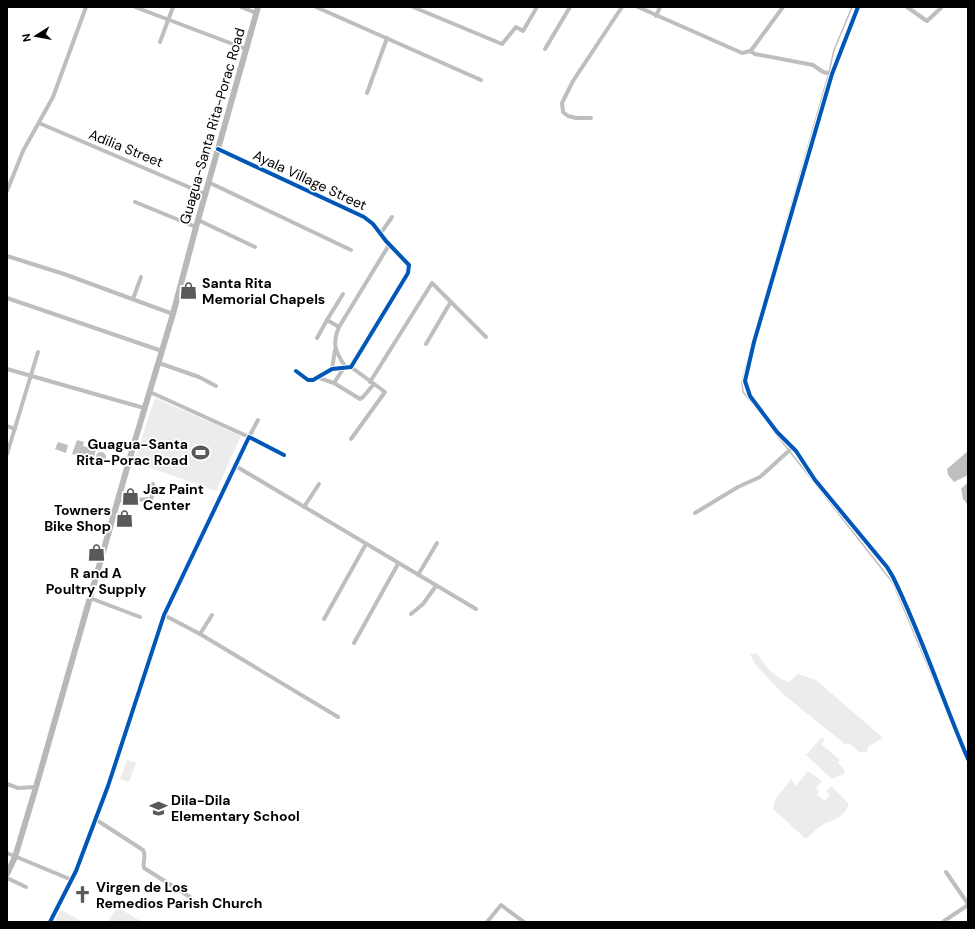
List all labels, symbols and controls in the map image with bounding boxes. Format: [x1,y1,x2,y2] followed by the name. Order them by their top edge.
[16,16,56,56] north arrow
[175,26,249,226] street label: Guagua-Santa Rita-Porac Road
[19,33,34,43] text: N
[86,125,166,171] street label: Adilia Street
[250,146,370,214] street label: Ayala Village Street
[202,274,325,308] place label: Santa Rita Memorial Chapels
[179,281,199,301] shop icon: Santa Rita Memorial Chapels
[76,435,188,469] place label: Guagua-Santa Rita-Porac Road
[191,442,211,462] sports icon: Guagua-Santa Rita-Porac Road
[143,480,204,514] place label: Jaz Paint Center
[120,487,140,507] shop icon: Jaz Paint Center
[44,501,111,535] place label: Towners Bike Shop
[114,508,134,528] shop icon: Towners Bike Shop
[86,543,106,563] shop icon: R and A Poultry Supply
[46,564,147,598] place label: R and A Poultry Supply
[171,791,300,825] place label: Dila-Dila Elementary School
[148,798,168,818] school or university icon: Dila-Dila Elementary School
[96,878,262,912] place label: Virgen de Los Remedios Parish Church
[73,885,93,905] church icon: Virgen de Los Remedios Parish Church

